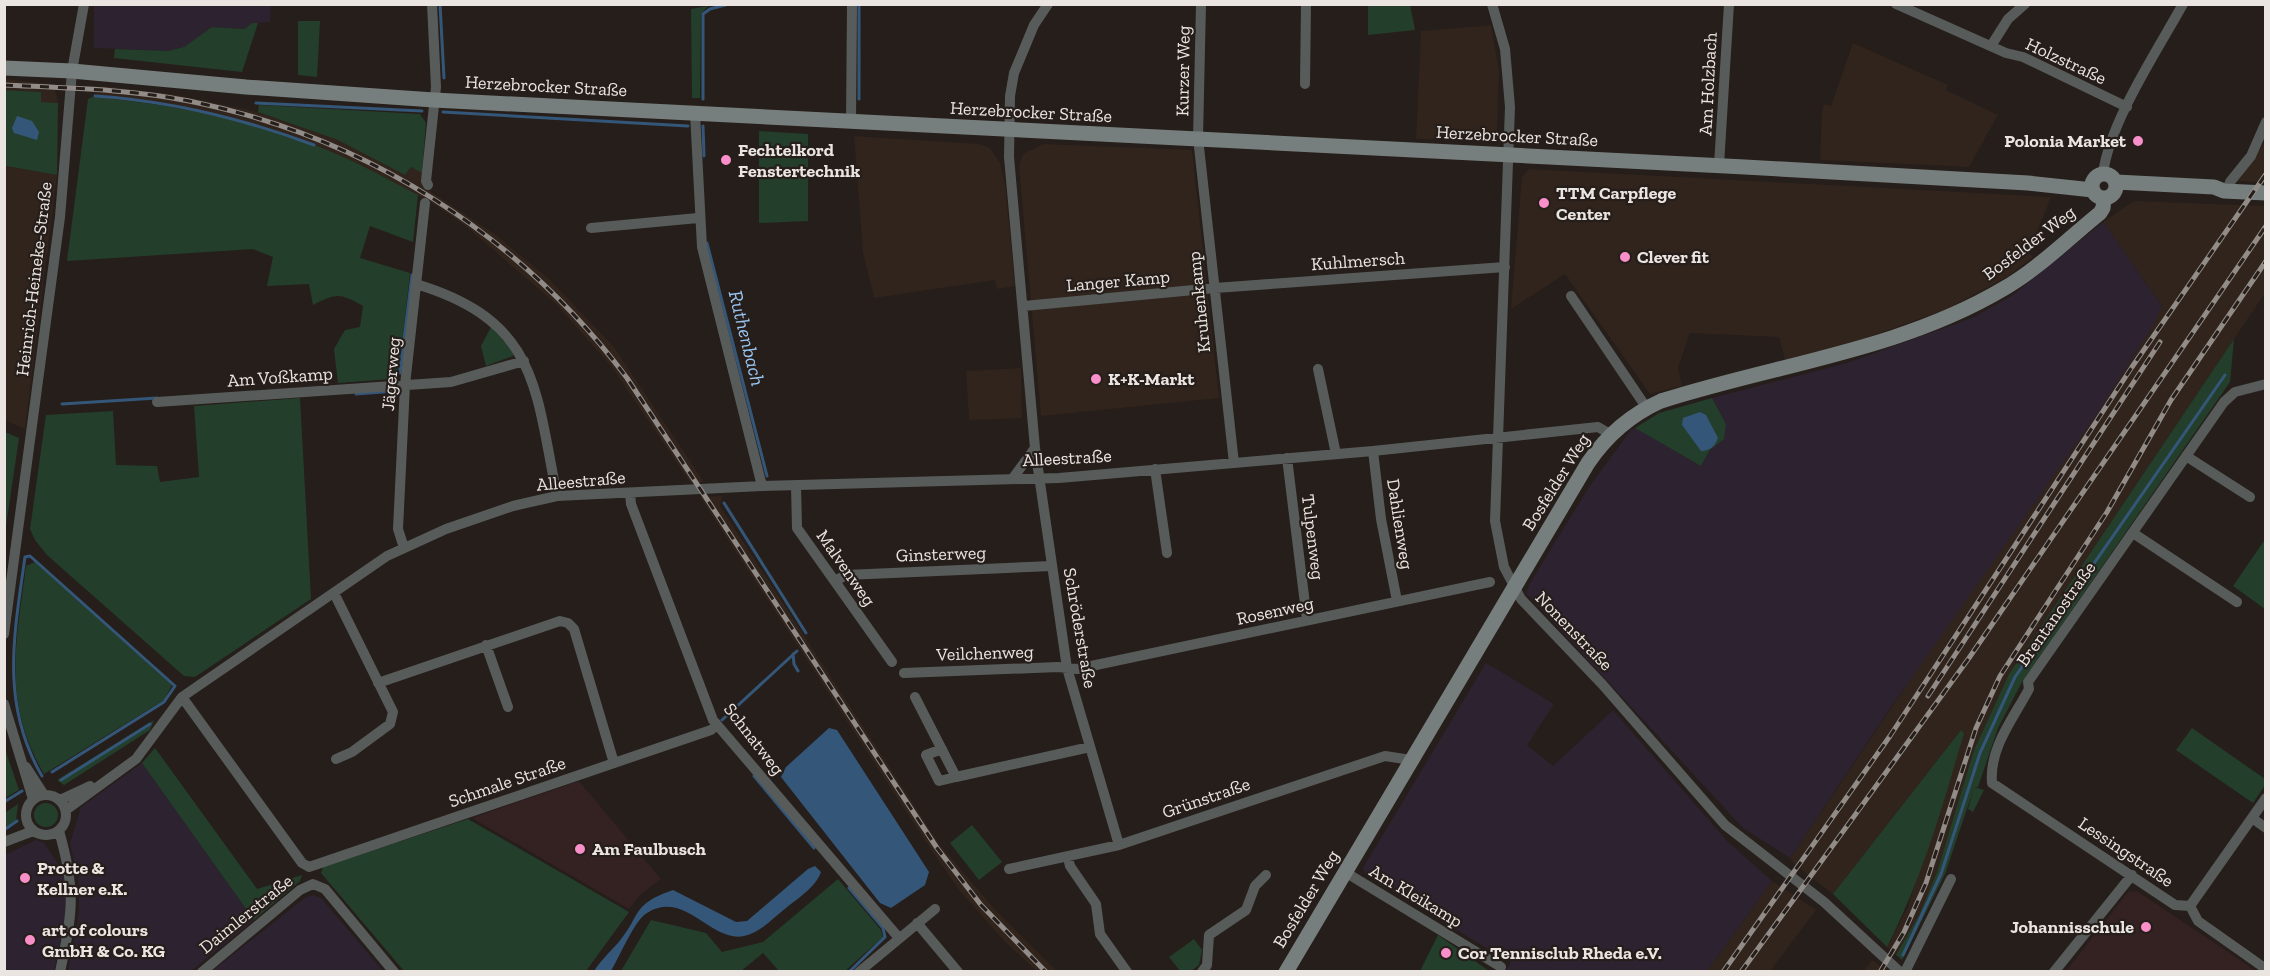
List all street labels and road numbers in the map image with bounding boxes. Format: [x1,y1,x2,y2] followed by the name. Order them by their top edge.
[1171,25,1195,117] street label: Kurzer Weg
[1694,32,1722,136] street label: Am Holzbach
[2022,33,2110,89] street label: Holzstraße
[464,71,628,101] street label: Herzebrocker Straße
[949,97,1113,127] street label: Herzebrocker Straße
[1435,121,1599,151] street label: Herzebrocker Straße
[11,181,57,377] street label: Heinrich-Heineke-Straße
[1978,201,2080,285] street label: Bosfelder Weg
[1310,247,1406,275] street label: Kuhlmersch
[1183,250,1215,354] street label: Kruhenkamp
[1065,265,1171,296] street label: Langer Kamp
[377,336,405,412] street label: Jägerweg
[227,362,334,392] street label: Am Voßkamp
[1517,429,1595,535] street label: Bosfelder Weg
[1022,445,1112,471] street label: Alleestraße
[536,466,626,496] street label: Alleestraße
[1382,477,1418,571] street label: Dahlienweg
[1297,493,1329,581] street label: Tulpenweg
[812,526,880,611] street label: Malvenweg
[895,541,987,567] street label: Ginsterweg
[2012,557,2100,671] street label: Brentanostraße
[1059,566,1101,690] street label: Schröderstraße
[1531,587,1617,675] street label: Nonenstraße
[1234,592,1316,630] street label: Rosenweg
[935,640,1034,666] street label: Veilchenweg
[719,699,789,780] street label: Schnatweg
[446,752,568,812] street label: Schmale Straße
[1159,773,1253,823] street label: Grünstraße
[2074,812,2178,892] street label: Lessingstraße
[1268,846,1344,952] street label: Bosfelder Weg
[1365,860,1467,932] street label: Am Kleikamp
[195,870,297,958] street label: Daimlerstraße

